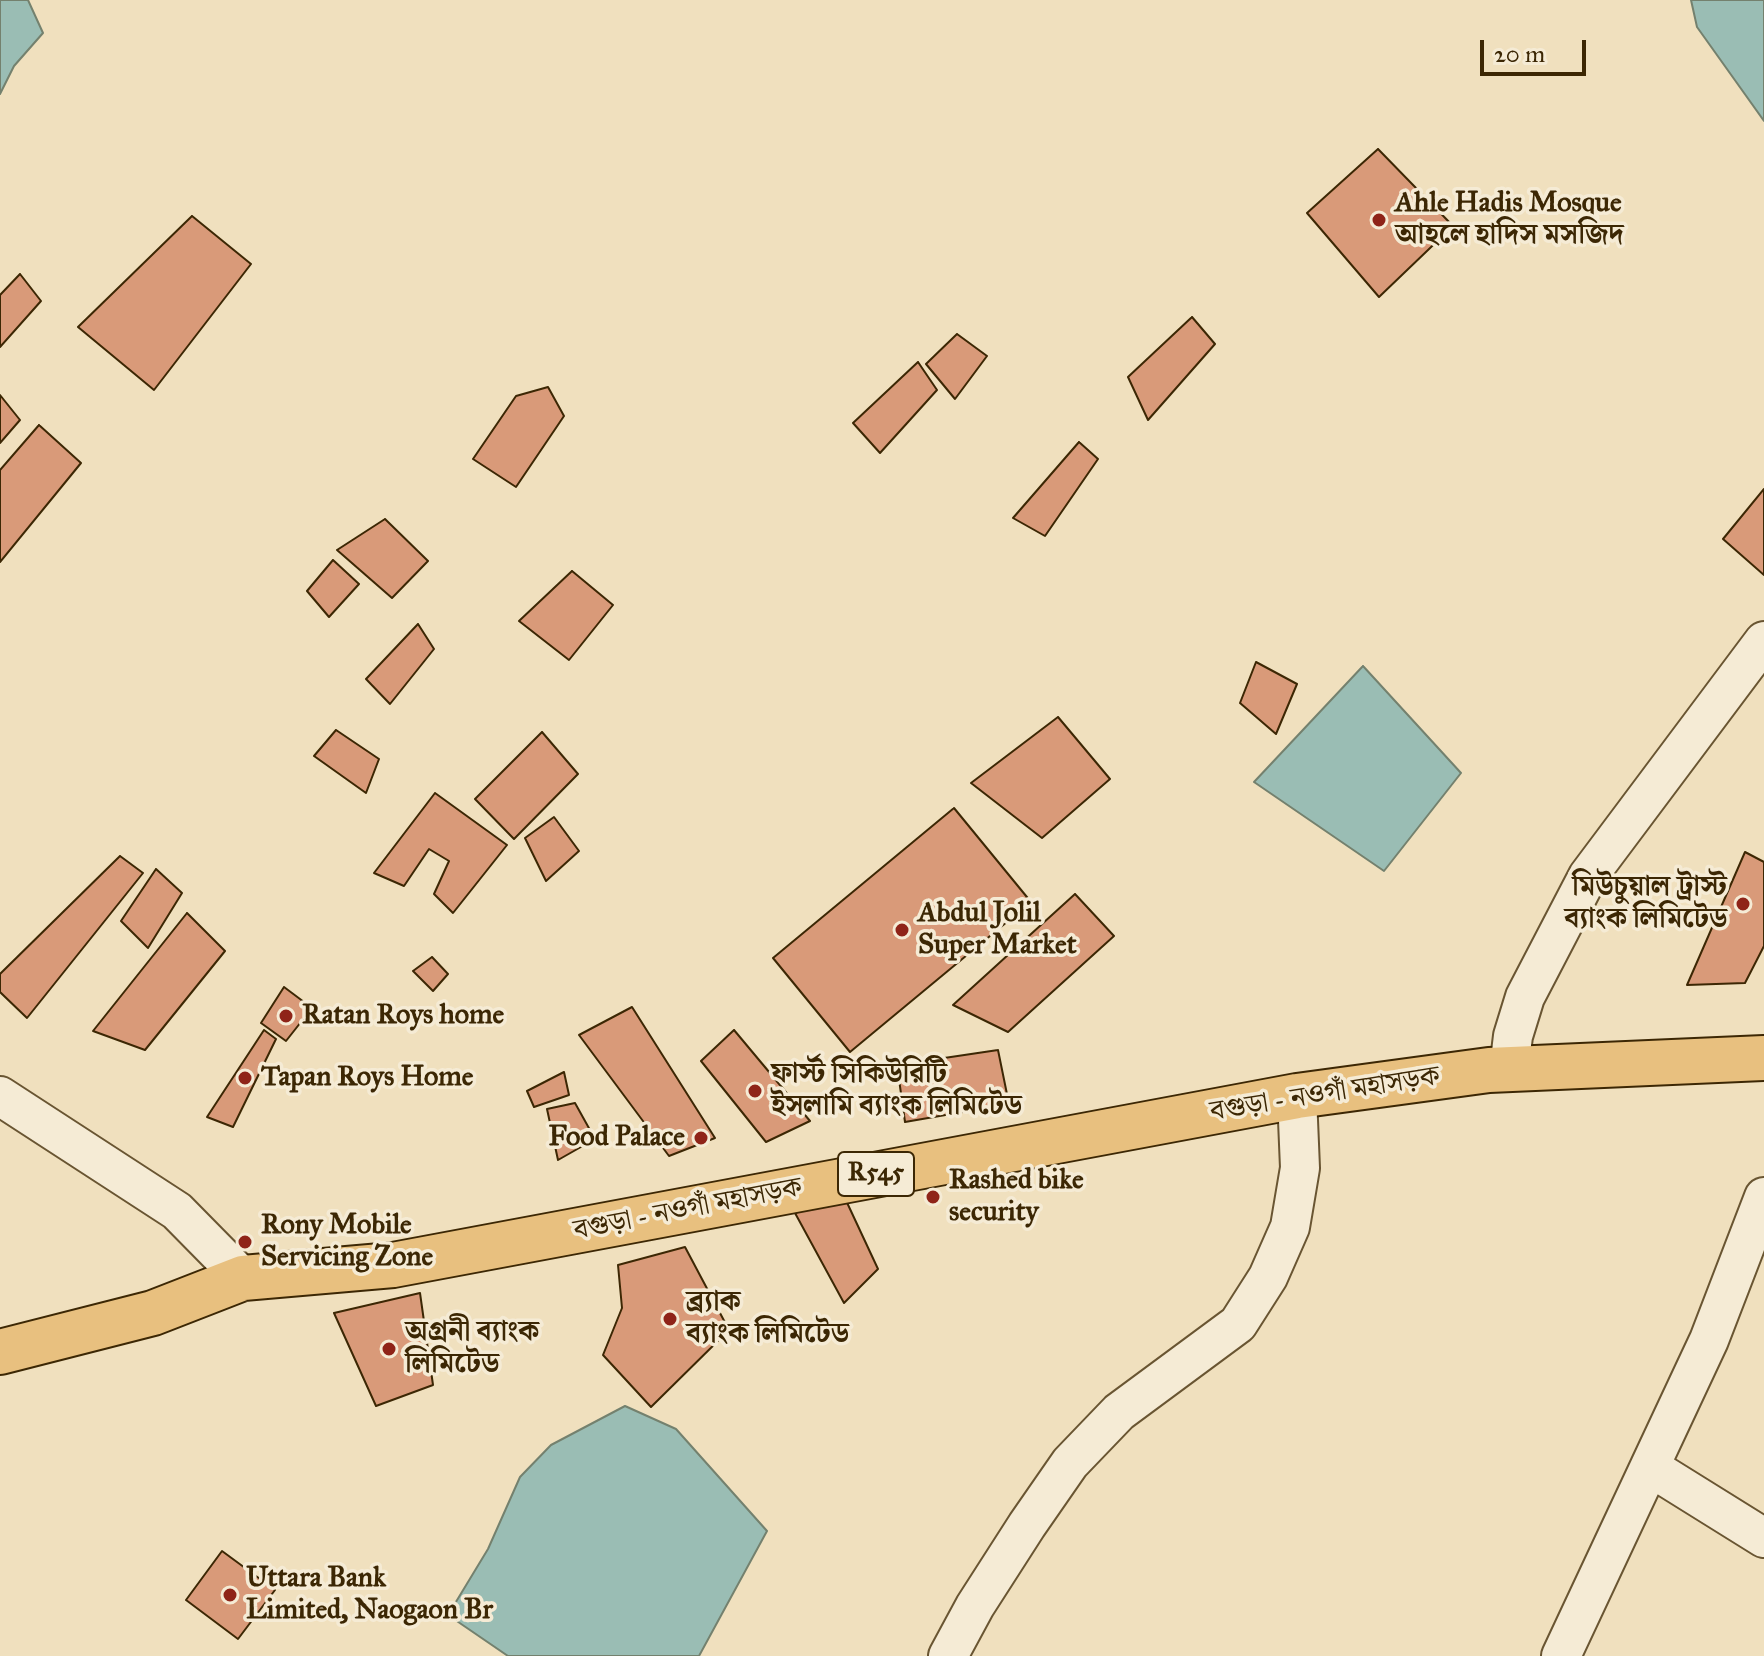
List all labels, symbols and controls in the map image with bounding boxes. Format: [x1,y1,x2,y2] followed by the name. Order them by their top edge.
[1484,24,1590,74] scale bar
[1494,39,1545,69] text: 20 m
[1395,187,1624,253] place label: Ahle Hadis Mosque আহলে হাদিস মসজিদ
[1370,211,1388,229] marker: Ahle Hadis Mosque আহলে হাদিস মসজিদ
[1564,871,1727,937] place label: মিউচুয়াল ট্রাস্ট ব্যাংক লিমিটেড
[1734,895,1752,913] marker: মিউচুয়াল ট্রাস্ট ব্যাংক লিমিটেড
[918,897,1077,963] place label: Abdul Jolil Super Market
[893,921,911,939] marker: Abdul Jolil Super Market
[302,999,504,1033] place label: Ratan Roys home
[277,1007,295,1025] marker: Ratan Roys home
[771,1058,1022,1124] place label: ফার্স্ট সিকিউরিটি ইসলামি ব্যাংক লিমিটেড
[1208,1060,1442,1130] street label: বগুড়া - নওগাঁ মহাসড়ক
[261,1061,473,1095] place label: Tapan Roys Home
[236,1069,254,1087] marker: Tapan Roys Home
[746,1082,764,1100] marker: ফার্স্ট সিকিউরিটি ইসলামি ব্যাংক লিমিটেড
[548,1121,685,1155] place label: Food Palace
[692,1129,710,1147] marker: Food Palace
[838,1152,914,1196] road number: R545
[949,1164,1084,1230] place label: Rashed bike security
[571,1171,805,1249] street label: বগুড়া - নওগাঁ মহাসড়ক
[924,1188,942,1206] marker: Rashed bike security
[261,1209,433,1275] place label: Rony Mobile Servicing Zone
[236,1233,254,1251] marker: Rony Mobile Servicing Zone
[686,1286,849,1352] place label: ব্র্যাক ব্যাংক লিমিটেড
[661,1310,679,1328] marker: ব্র্যাক ব্যাংক লিমিটেড
[405,1316,539,1382] place label: অগ্রনী ব্যাংক লিমিটেড
[380,1340,398,1358] marker: অগ্রনী ব্যাংক লিমিটেড
[246,1562,493,1628] place label: Uttara Bank Limited, Naogaon Br
[221,1586,239,1604] marker: Uttara Bank Limited, Naogaon Br

